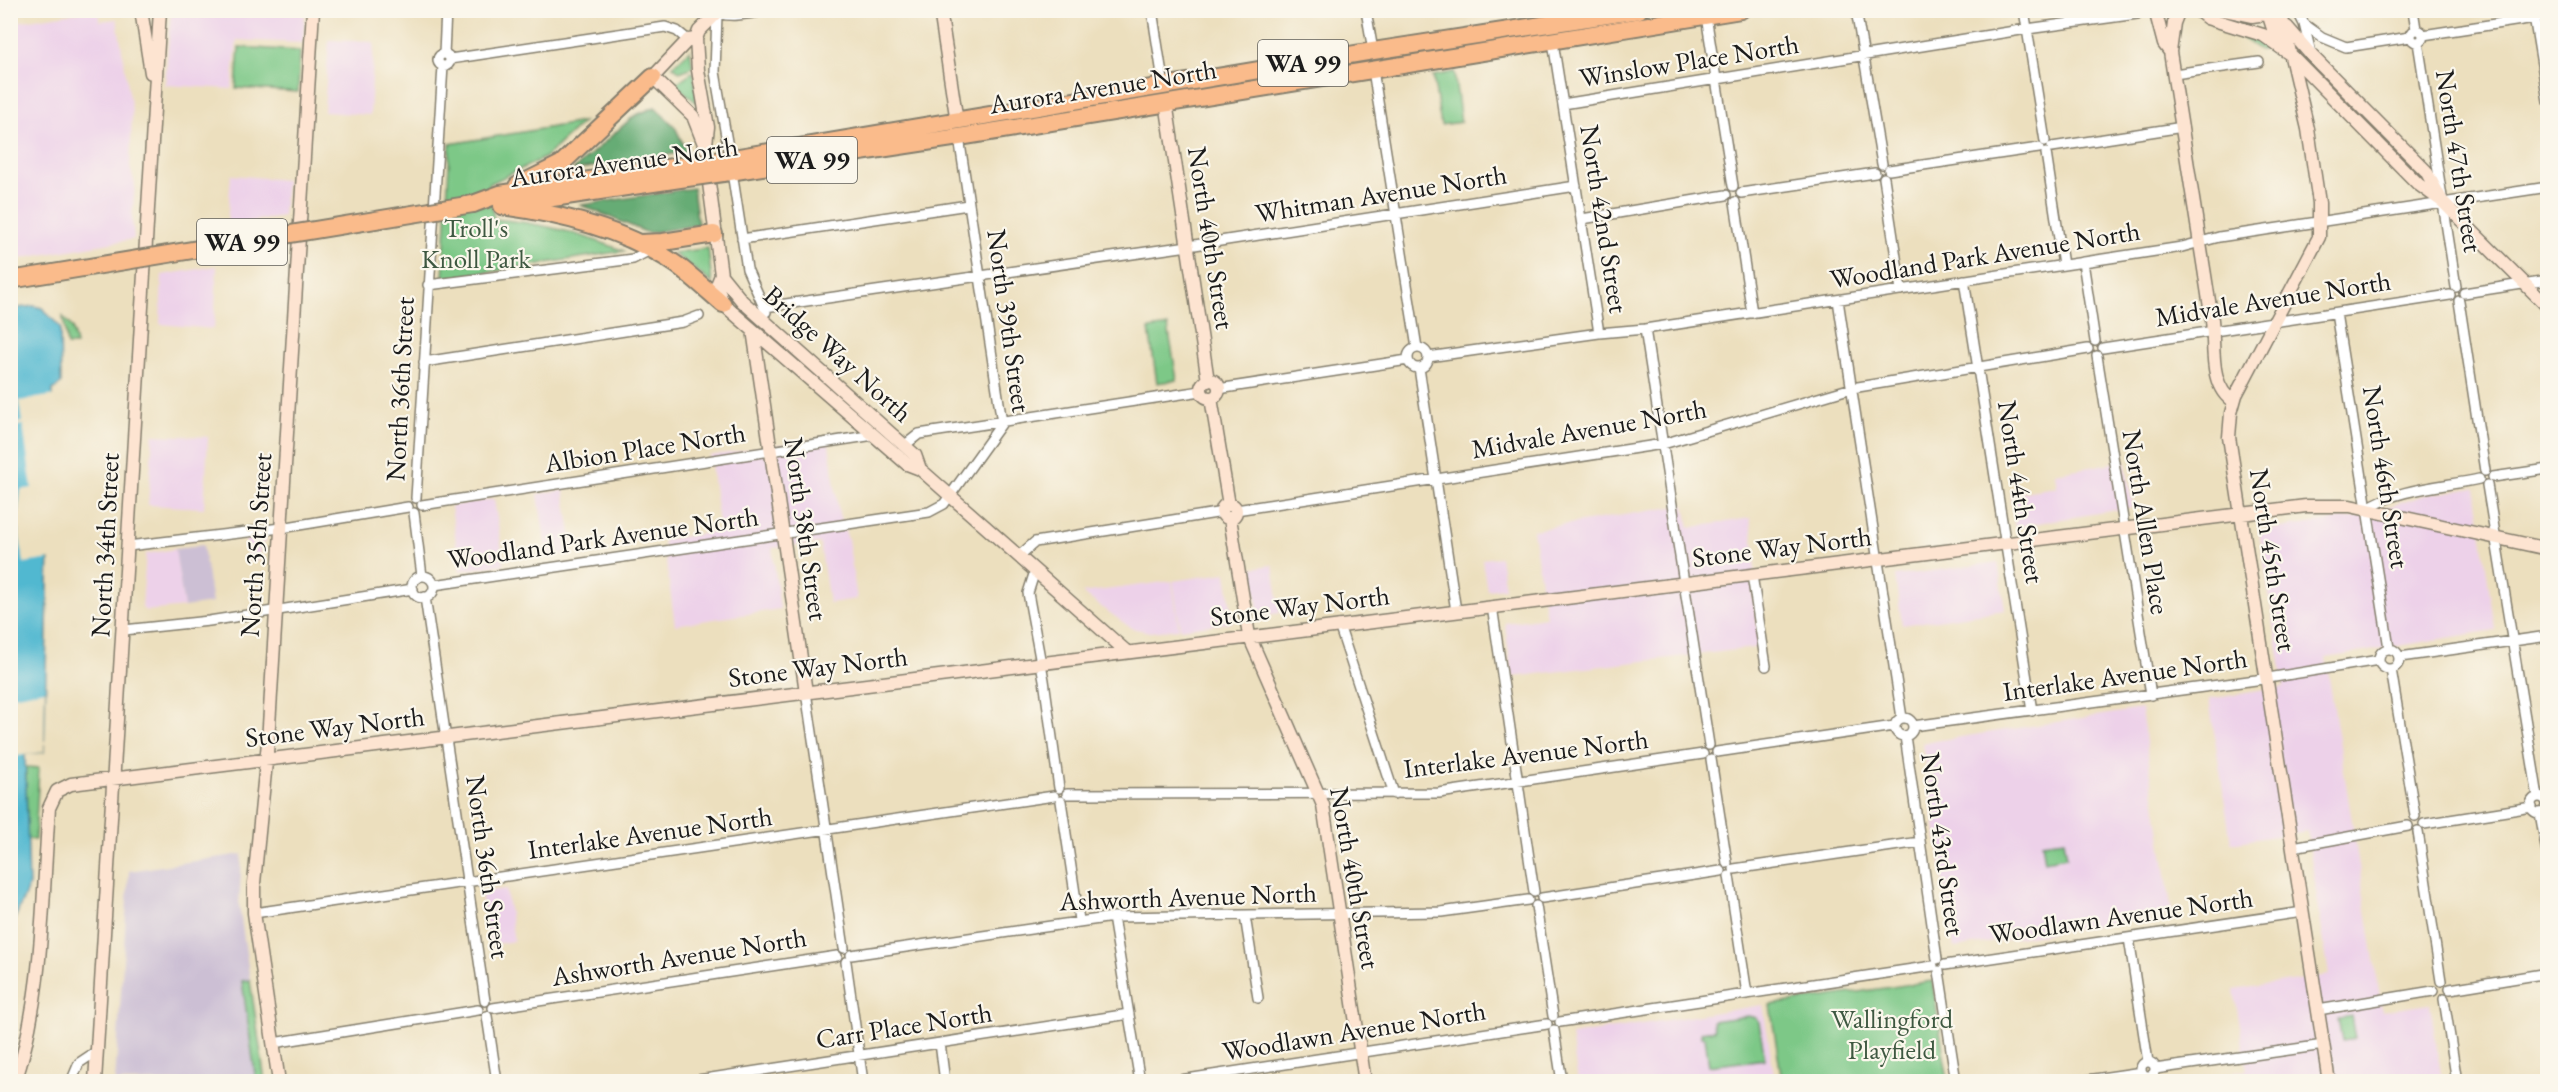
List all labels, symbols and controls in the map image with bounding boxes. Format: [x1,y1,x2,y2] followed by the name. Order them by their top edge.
[1577,26,1801,95] street label: Winslow Place North
[1258,40,1348,86] road number: WA 99
[986,51,1219,122] street label: Aurora Avenue North
[2428,67,2491,255] street label: North 47th Street
[1572,122,1637,316] street label: North 42nd Street
[507,128,740,195] street label: Aurora Avenue North
[767,137,857,183] road number: WA 99
[1180,144,1243,332] street label: North 40th Street
[1253,156,1509,231] street label: Whitman Avenue North
[421,210,531,276] park label: Troll's Knoll Park
[1827,213,2143,296] street label: Woodland Park Avenue North
[197,219,287,265] road number: WA 99
[979,227,1040,415] street label: North 39th Street
[2153,263,2393,334] street label: Midvale Avenue North
[756,277,920,430] street label: Bridge Way North
[377,295,422,482] street label: North 36th Street
[2355,383,2418,571] street label: North 46th Street
[1469,391,1709,466] street label: Midvale Avenue North
[1990,398,2053,586] street label: North 44th Street
[541,414,748,481] street label: Albion Place North
[2115,427,2178,617] street label: North Allen Place
[776,435,837,623] street label: North 38th Street
[82,451,127,638] street label: North 34th Street
[232,451,279,638] street label: North 35th Street
[2242,466,2305,654] street label: North 45th Street
[445,498,761,577] street label: Woodland Park Avenue North
[1690,518,1874,575] street label: Stone Way North
[1208,577,1392,634] street label: Stone Way North
[726,638,910,695] street label: Stone Way North
[2001,640,2249,709] street label: Interlake Avenue North
[243,698,427,755] street label: Stone Way North
[1402,721,1650,786] street label: Interlake Avenue North
[1913,750,1974,938] street label: North 43rd Street
[458,773,519,961] street label: North 36th Street
[1322,784,1389,972] street label: North 40th Street
[526,798,774,867] street label: Interlake Avenue North
[1058,875,1317,919] street label: Ashworth Avenue North
[1987,880,2255,951] street label: Woodlawn Avenue North
[548,919,809,994] street label: Ashworth Avenue North
[1220,992,1488,1069] street label: Woodlawn Avenue North
[813,994,995,1057] street label: Carr Place North
[1831,1001,1954,1067] park label: Wallingford Playfield

